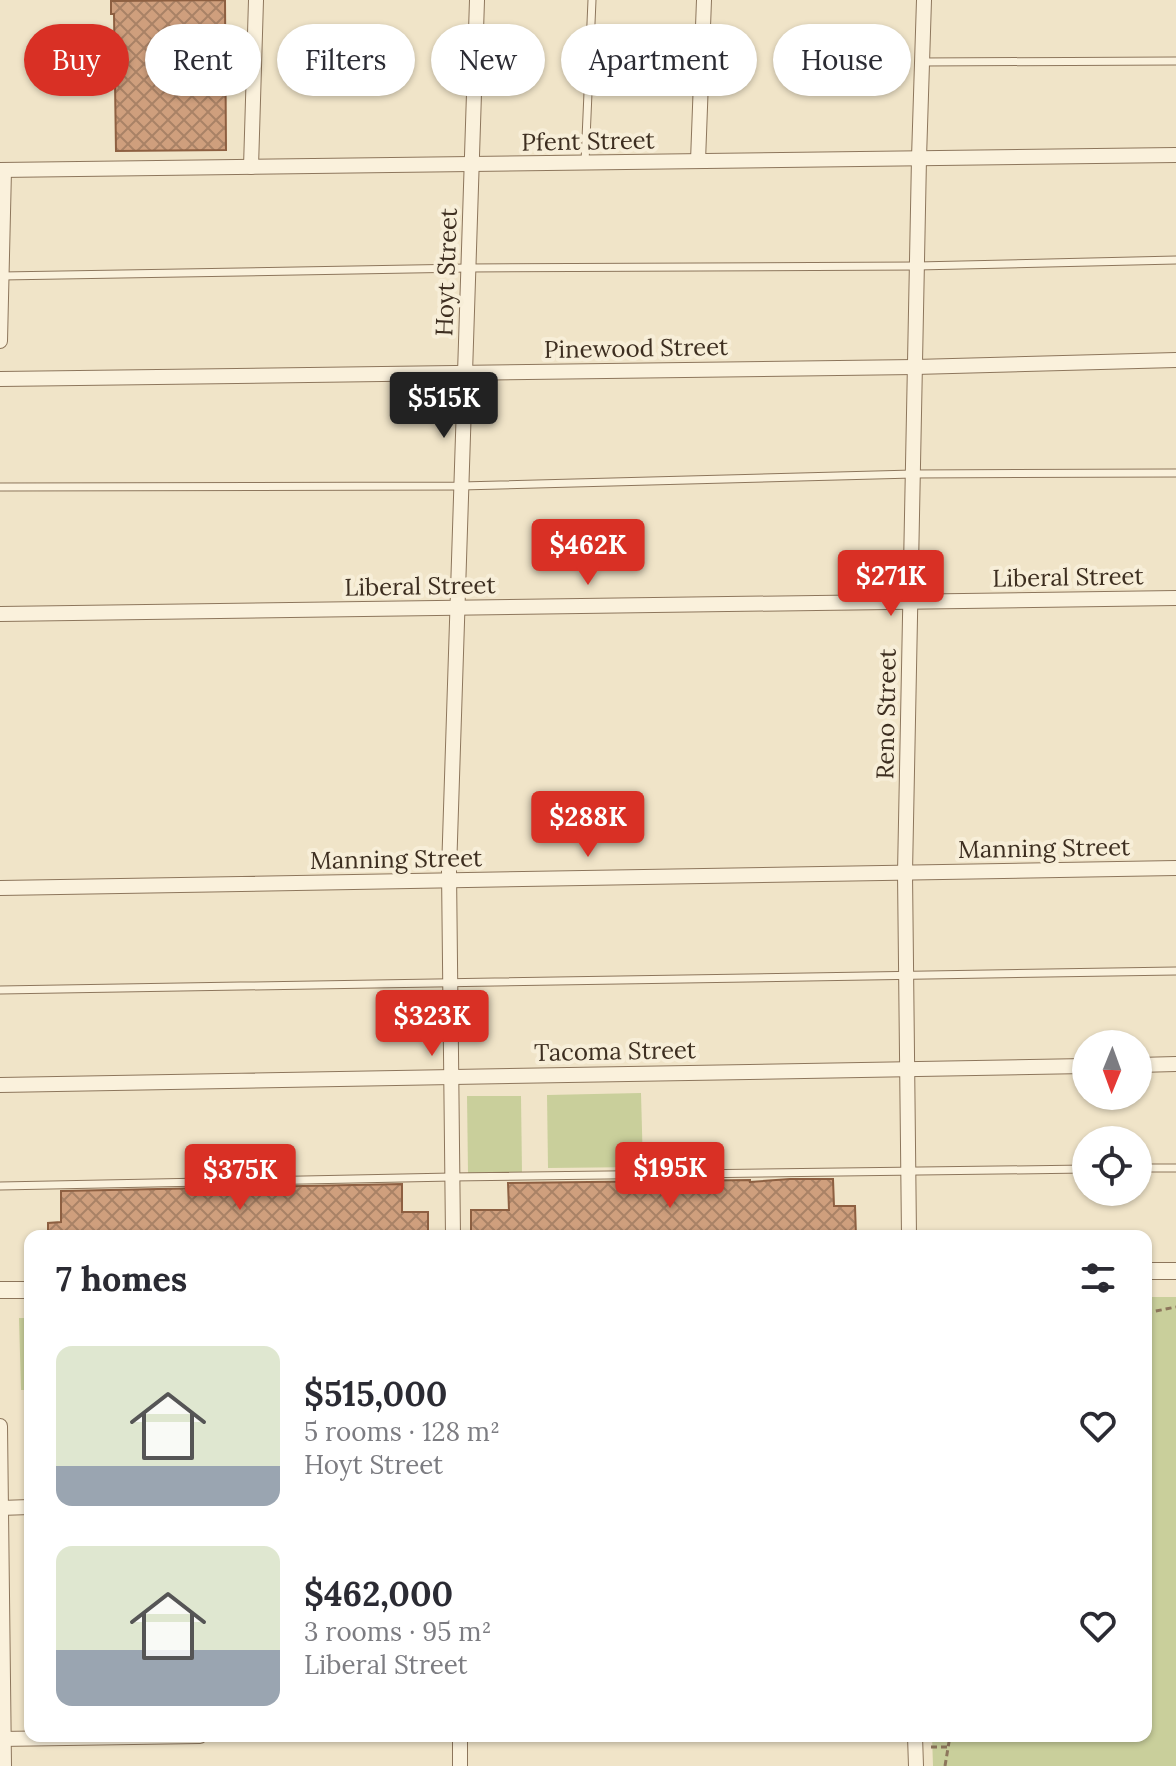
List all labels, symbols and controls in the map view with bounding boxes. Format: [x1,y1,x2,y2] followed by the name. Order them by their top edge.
[24,24,129,96] chip: Buy
[145,24,261,96] chip: Rent
[277,24,415,96] chip: Filters
[431,24,545,96] chip: New
[561,24,757,96] chip: Apartment
[773,24,911,96] chip: House
[521,124,656,158] street label: Pfent Street
[428,207,464,337] street label: Hoyt Street
[543,331,729,365] street label: Pinewood Street
[388,372,500,440] pin: $515K
[408,381,480,414] text: $515K
[532,519,644,587] pin: $462K
[550,528,626,561] text: $462K
[835,550,947,618] pin: $271K
[856,559,926,592] text: $271K
[992,560,1145,594] street label: Liberal Street
[344,569,497,603] street label: Liberal Street
[869,648,903,780] street label: Reno Street
[532,791,644,859] pin: $288K
[549,800,627,833] text: $288K
[957,831,1131,865] street label: Manning Street
[309,842,483,876] street label: Manning Street
[376,990,488,1058] pin: $323K
[394,999,470,1032] text: $323K
[1072,1030,1152,1110] north arrow
[1072,1030,1152,1206] map controls
[534,1034,697,1068] street label: Tacoma Street
[1072,1126,1152,1206] button: locate
[614,1142,726,1210] pin: $195K
[184,1144,296,1212] pin: $375K
[633,1151,707,1184] text: $195K
[203,1153,277,1186] text: $375K
[1076,1256,1120,1300] icon: filters
[56,1257,187,1300] text: 7 homes
[304,1372,447,1415] text: $515,000
[120,1378,216,1474] icon: home
[1076,1404,1120,1448] icon: heart
[304,1415,500,1448] text: 5 rooms · 128 m²
[304,1448,443,1481] text: Hoyt Street
[304,1572,453,1615] text: $462,000
[120,1578,216,1674] icon: home
[1076,1604,1120,1648] icon: heart
[304,1615,492,1648] text: 3 rooms · 95 m²
[304,1648,468,1681] text: Liberal Street

